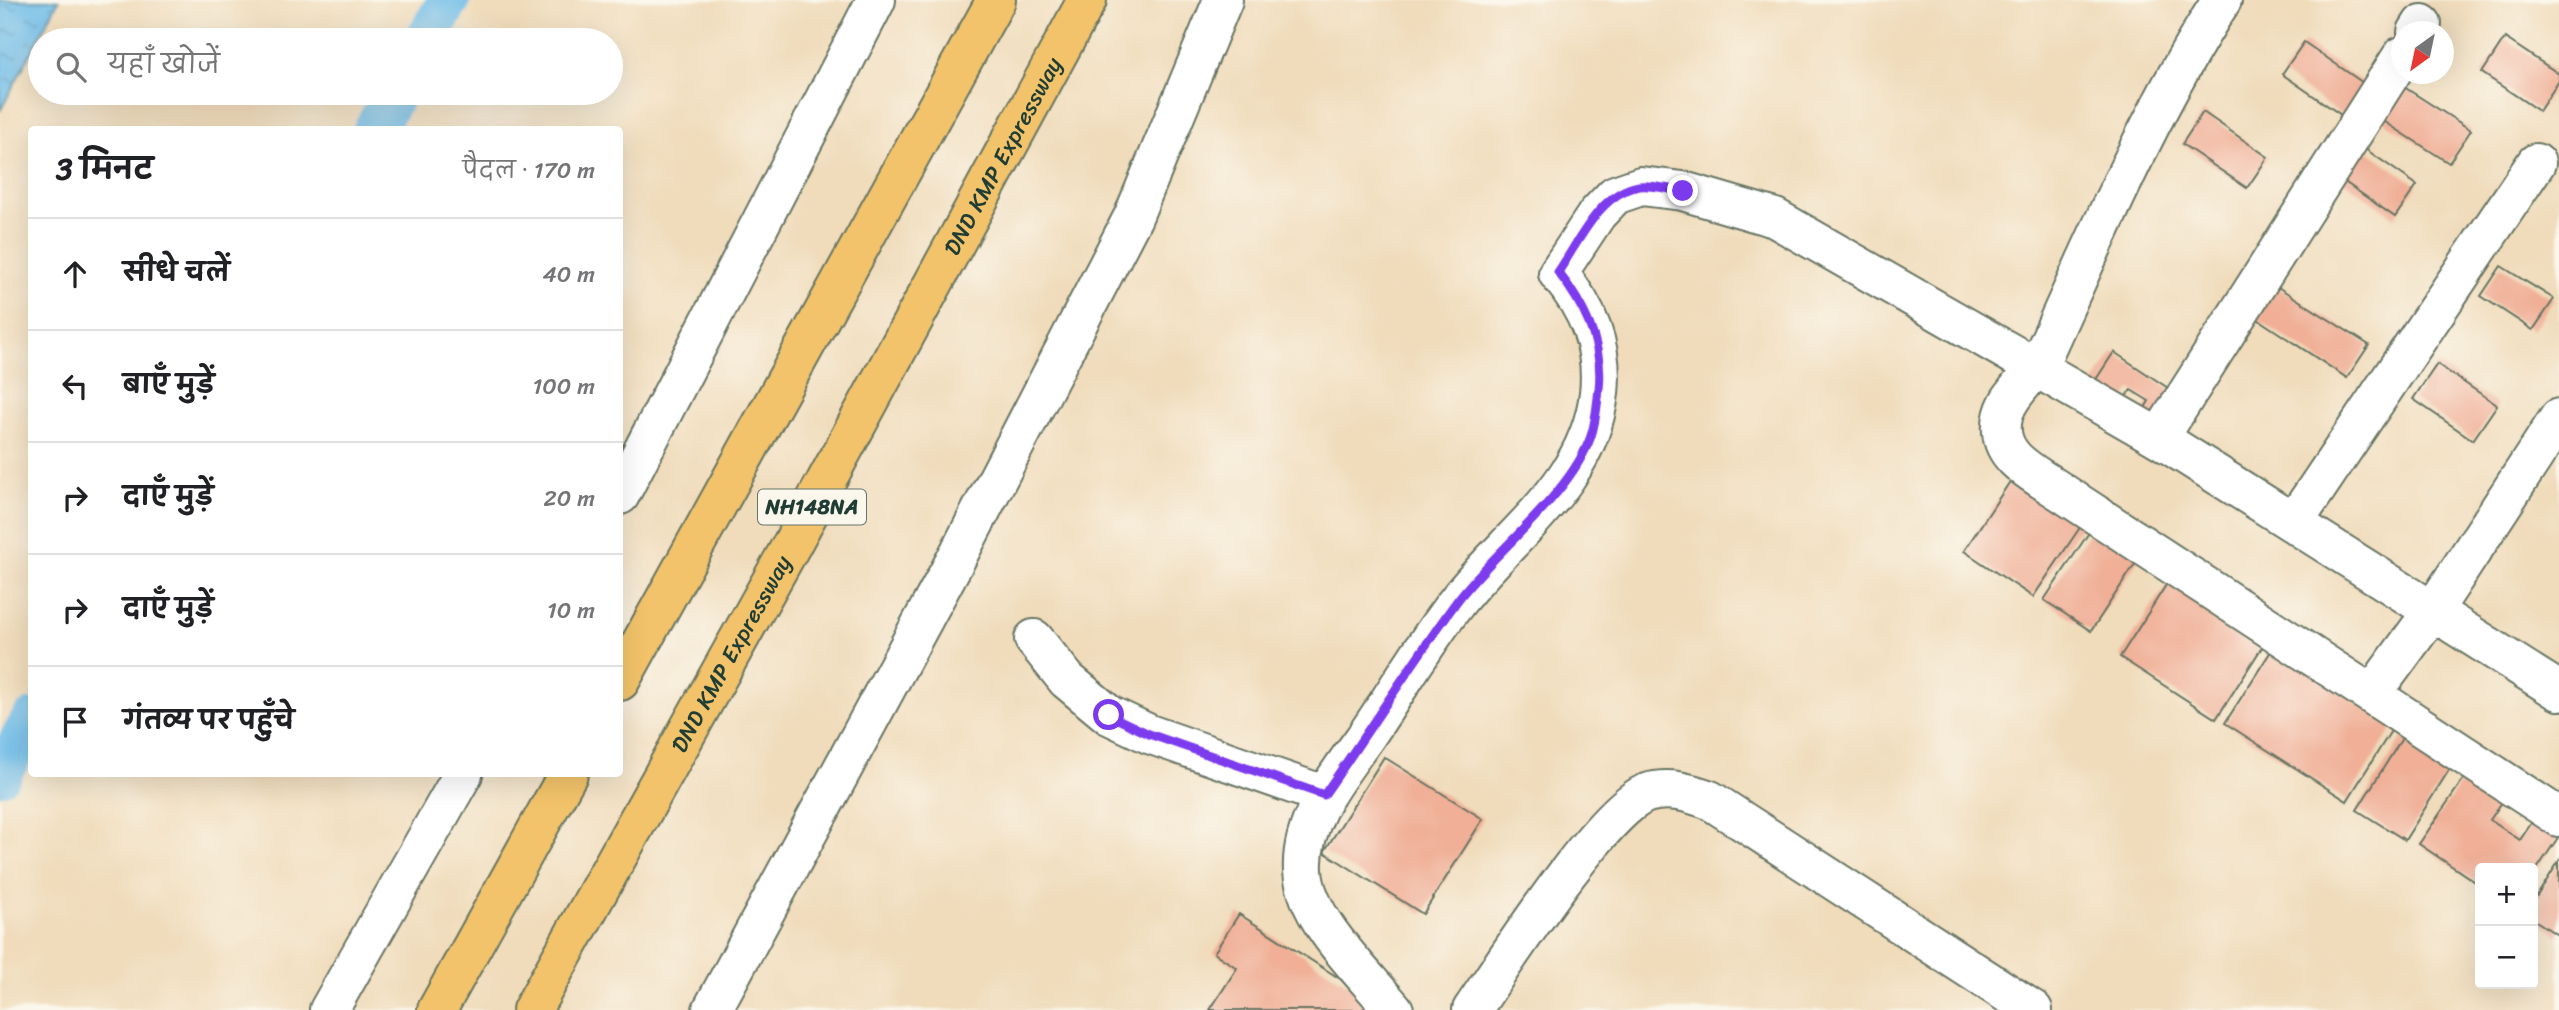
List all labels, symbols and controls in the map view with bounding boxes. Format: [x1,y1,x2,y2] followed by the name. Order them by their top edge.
[2391,21,2454,84] north arrow
[28,28,623,105] search box
[108,41,220,87] text: यहाँ खोजें
[52,48,90,86] icon: search
[932,49,1073,263] street label: DND KMP Expressway
[56,142,153,196] text: 3 मिनट
[462,150,595,191] text: पैदल · 170 m
[1667,175,1698,206] route end
[123,249,230,295] text: सीधे चलें
[542,254,595,295] text: 40 m
[56,255,94,293] icon: ahead
[123,361,214,407] text: बाएँ मुड़ें
[532,366,595,407] text: 100 m
[56,367,94,405] icon: left
[123,473,214,519] text: दाएँ मुड़ें
[544,478,595,519] text: 20 m
[56,479,94,517] icon: right
[758,490,866,524] road number: NH148NA
[659,547,803,760] street label: DND KMP Expressway
[123,585,214,631] text: दाएँ मुड़ें
[547,590,595,631] text: 10 m
[56,591,94,629] icon: right
[123,697,295,743] text: गंतव्य पर पहुँचे
[1093,699,1124,730] route start
[56,703,94,741] icon: arrive
[2475,863,2538,989] map controls
[2475,863,2538,926] button: +
[2475,926,2538,989] button: −

